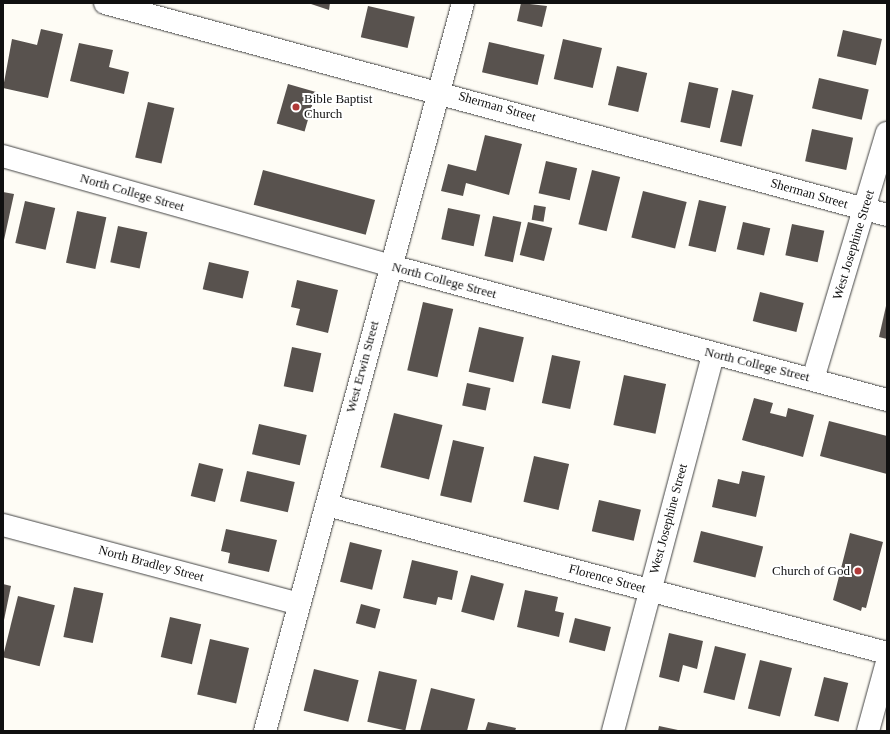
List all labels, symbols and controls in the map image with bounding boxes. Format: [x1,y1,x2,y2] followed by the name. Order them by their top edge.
[457,89,537,125] street label: Sherman Street
[304,92,372,123] place label: Bible Baptist Church
[291,102,301,112] marker: Bible Baptist Church
[78,171,186,215] street label: North College Street
[769,176,849,212] street label: Sherman Street
[830,188,878,302] street label: West Josephine Street
[390,260,498,302] street label: North College Street
[343,319,383,415] street label: West Erwin Street
[703,344,811,386] street label: North College Street
[647,462,691,576] street label: West Josephine Street
[97,542,205,586] street label: North Bradley Street
[567,561,647,597] street label: Florence Street
[772,563,850,579] place label: Church of God
[853,566,863,576] marker: Church of God

